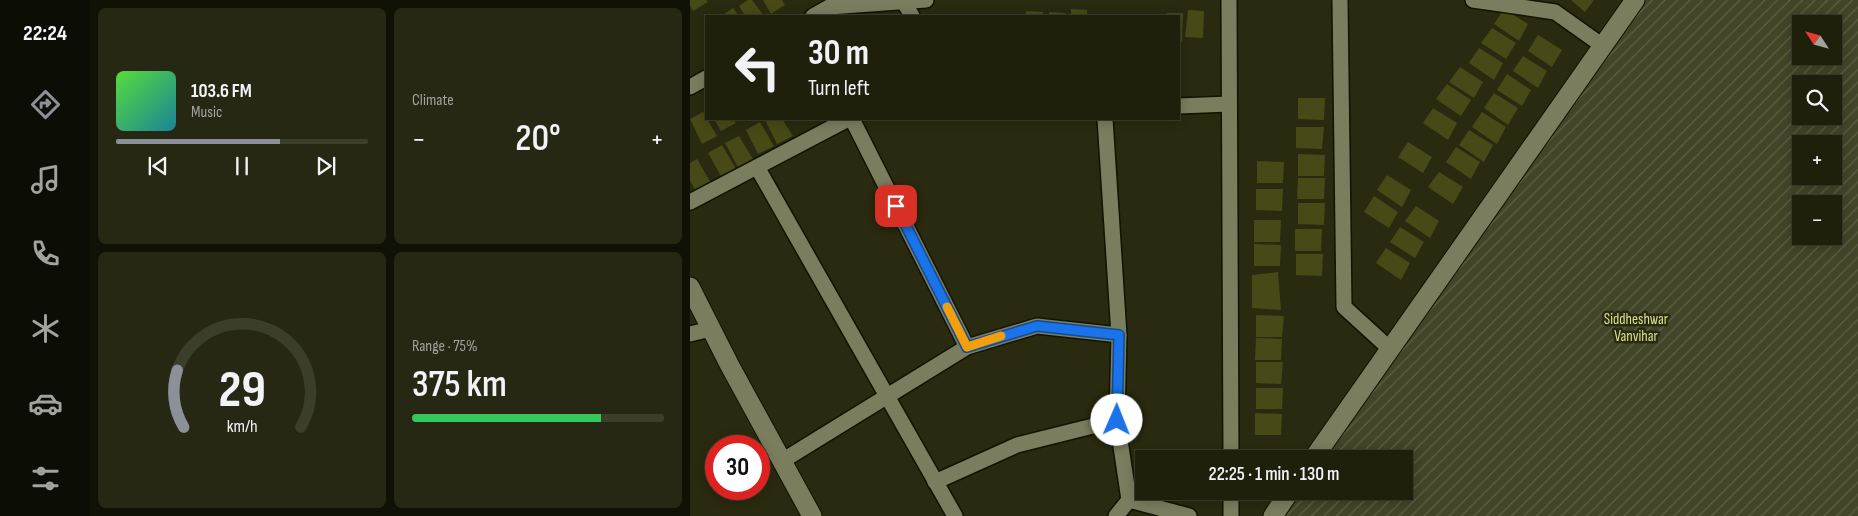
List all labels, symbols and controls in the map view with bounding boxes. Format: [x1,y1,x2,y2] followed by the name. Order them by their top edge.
[1792,15,1842,65] north arrow
[1792,15,1842,245] map controls
[23,20,67,47] text: 22:24
[808,32,869,75] text: 30 m
[725,35,790,100] icon: left
[808,75,870,102] text: Turn left
[1792,75,1842,125] button: search
[191,80,252,103] text: 103.6 FM
[28,87,63,122] icon: directions
[412,91,454,110] text: Climate
[191,103,222,122] text: Music
[515,116,561,161] text: 20°
[412,123,426,156] text: −
[650,123,664,156] text: +
[1792,135,1842,185] button: +
[144,152,172,180] icon: previous
[228,152,256,180] icon: pause
[312,152,340,180] icon: next
[28,162,63,197] icon: music
[875,185,917,227] pin
[882,192,910,220] icon: arrive
[1792,195,1842,245] button: −
[28,236,63,271] icon: phone
[1604,310,1669,346] park label: Siddheshwar Vanvihar
[28,311,63,346] icon: climate
[412,337,478,356] text: Range · 75%
[218,359,266,422] text: 29
[412,362,507,407] text: 375 km
[28,386,63,421] icon: car
[1090,393,1142,445] position arrow
[227,416,257,437] text: km/h
[705,435,770,500] speed limit sign: 30
[28,461,63,496] icon: filters
[1209,463,1339,486] text: 22:25 · 1 min · 130 m

